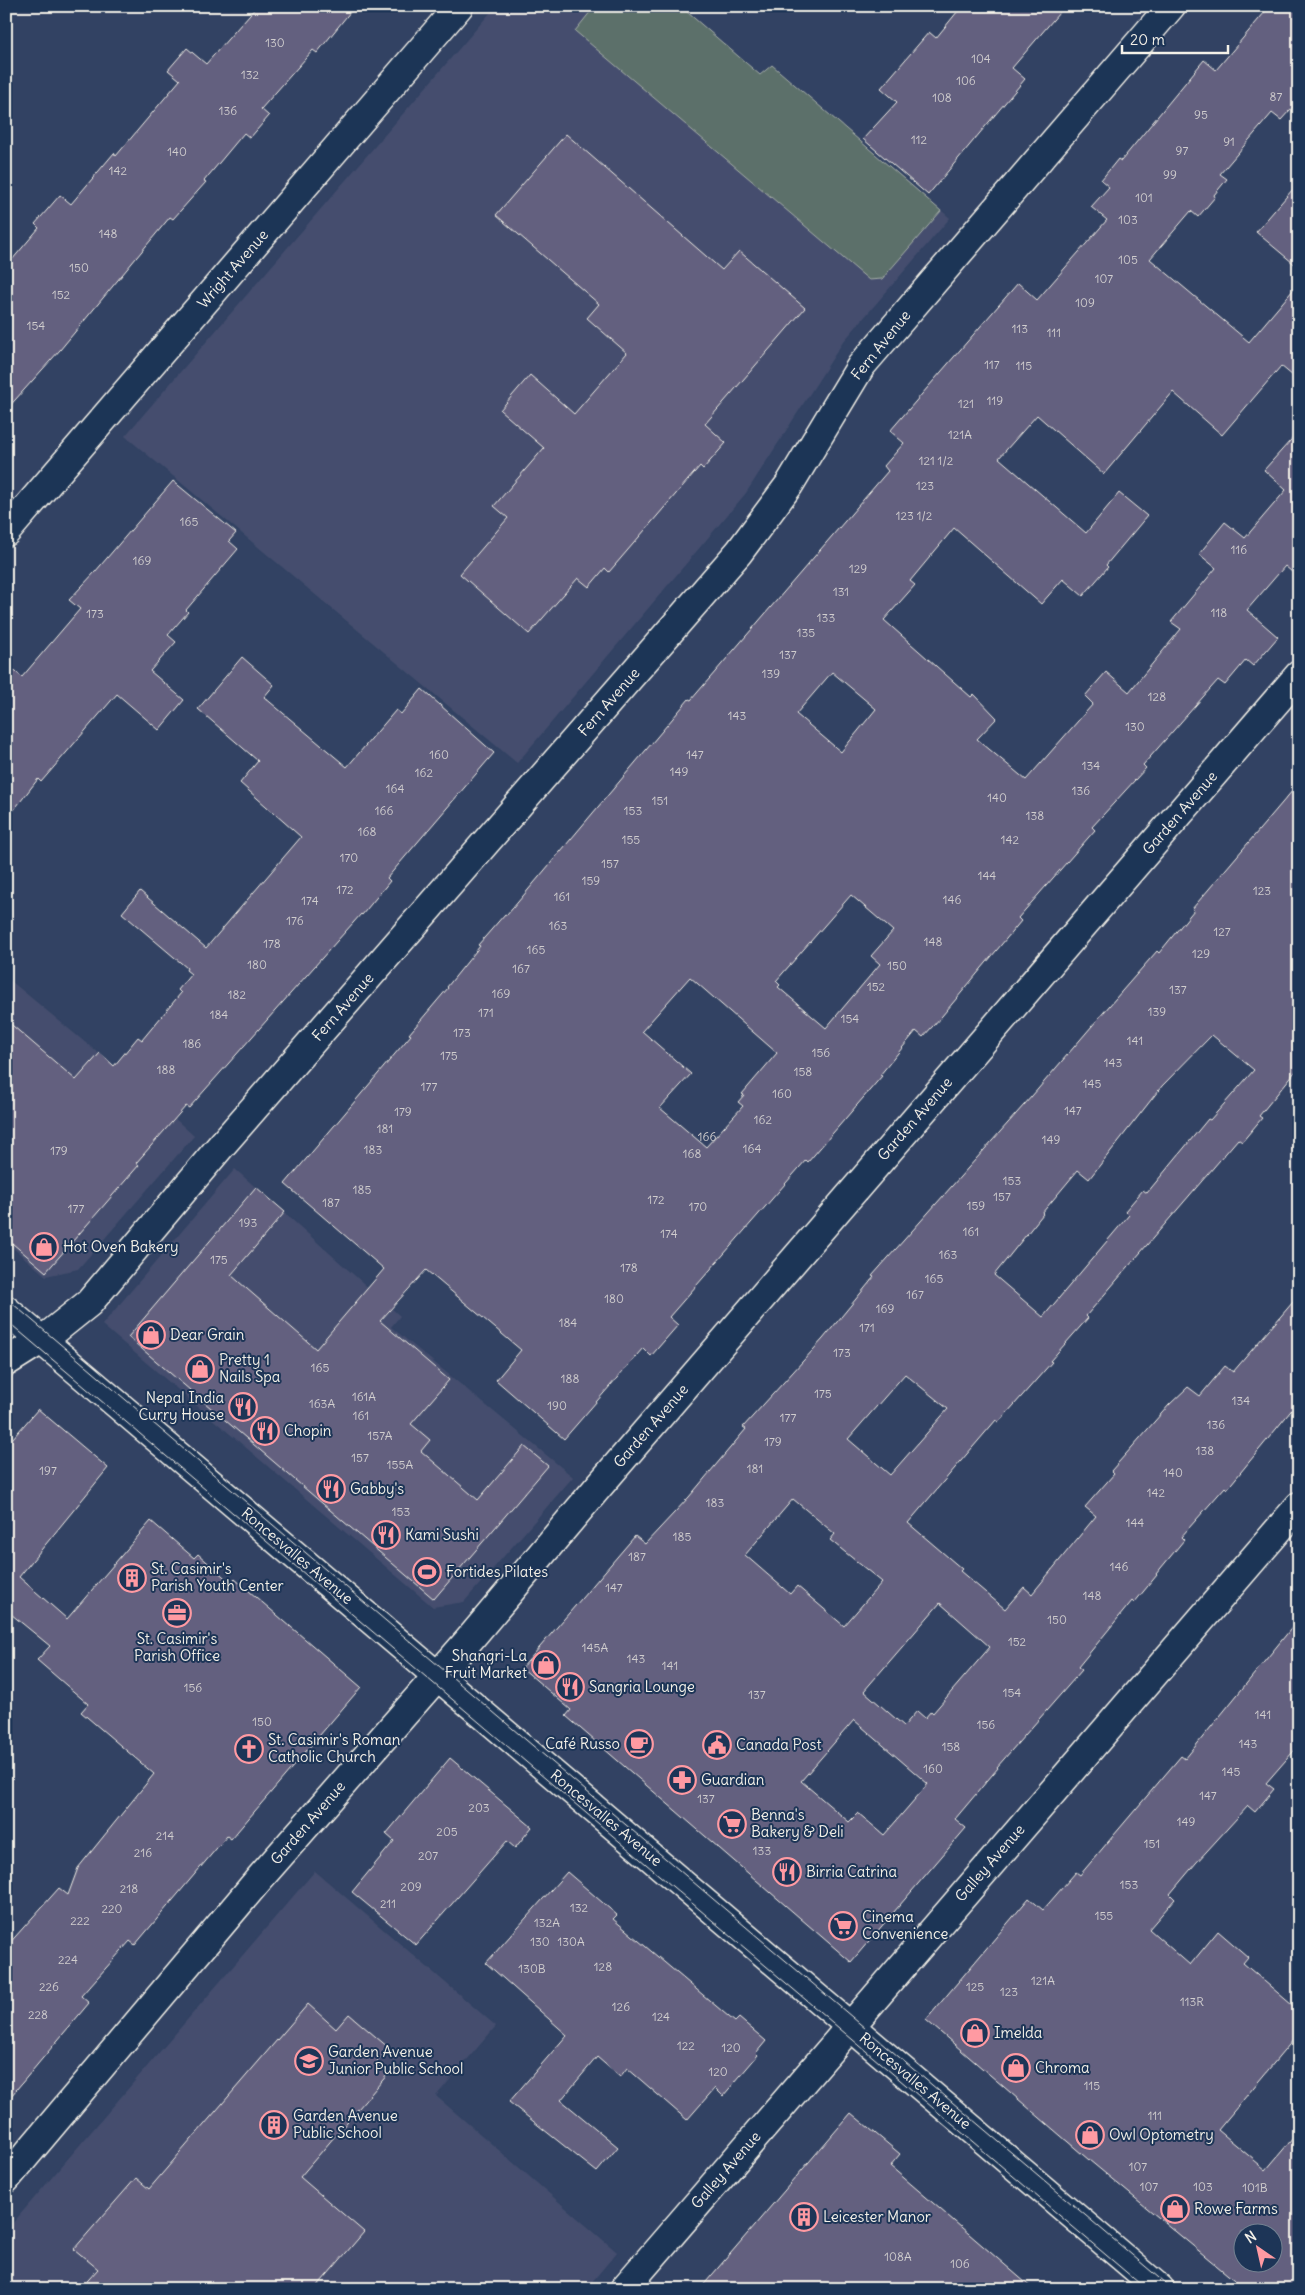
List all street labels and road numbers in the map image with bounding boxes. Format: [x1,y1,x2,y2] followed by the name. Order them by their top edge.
[193,225,272,312] street label: Wright Avenue
[847,306,915,383] street label: Fern Avenue
[574,664,643,740] street label: Fern Avenue
[1138,767,1221,858] street label: Garden Avenue
[308,969,377,1045] street label: Fern Avenue
[873,1073,956,1164] street label: Garden Avenue
[609,1380,692,1471] street label: Garden Avenue
[238,1503,357,1608] street label: Roncesvalles Avenue
[547,1765,666,1870] street label: Roncesvalles Avenue
[266,1777,349,1868] street label: Garden Avenue
[951,1820,1028,1905] street label: Galley Avenue
[856,2028,975,2133] street label: Roncesvalles Avenue
[687,2127,764,2212] street label: Galley Avenue

